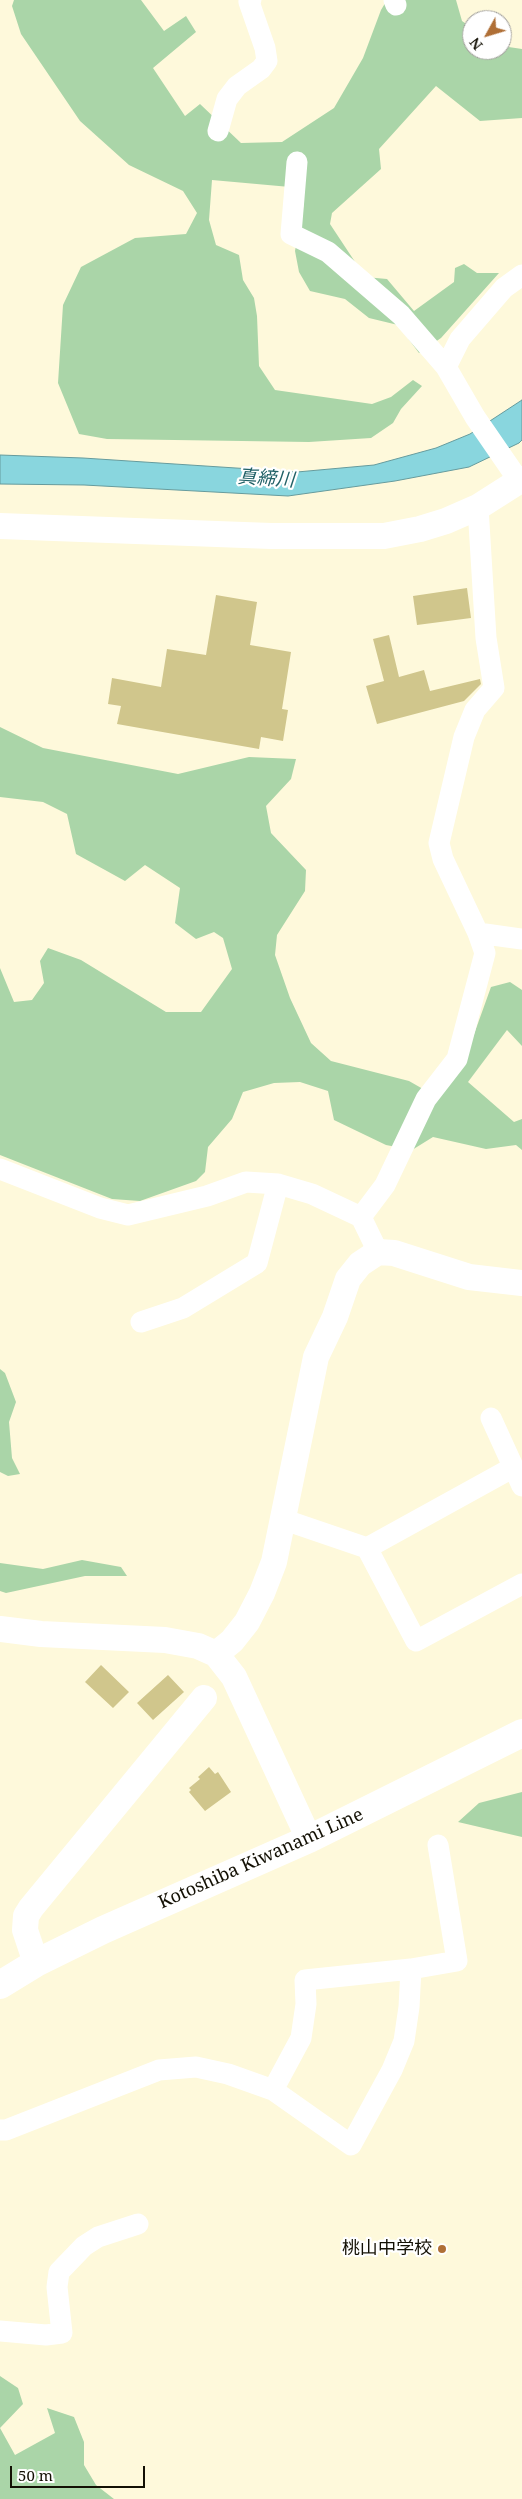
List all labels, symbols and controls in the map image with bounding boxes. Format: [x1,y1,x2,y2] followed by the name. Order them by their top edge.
[462,10,512,60] north arrow
[465,34,487,54] text: N
[237,466,295,492] water label: 真締川
[155,1804,367,1914] street label: Kotoshiba Kiwanami Line
[342,2238,432,2260] place label: 桃山中学校
[436,2243,448,2255] marker: 桃山中学校
[12,2456,148,2488] scale bar
[18,2465,53,2485] text: 50 m

